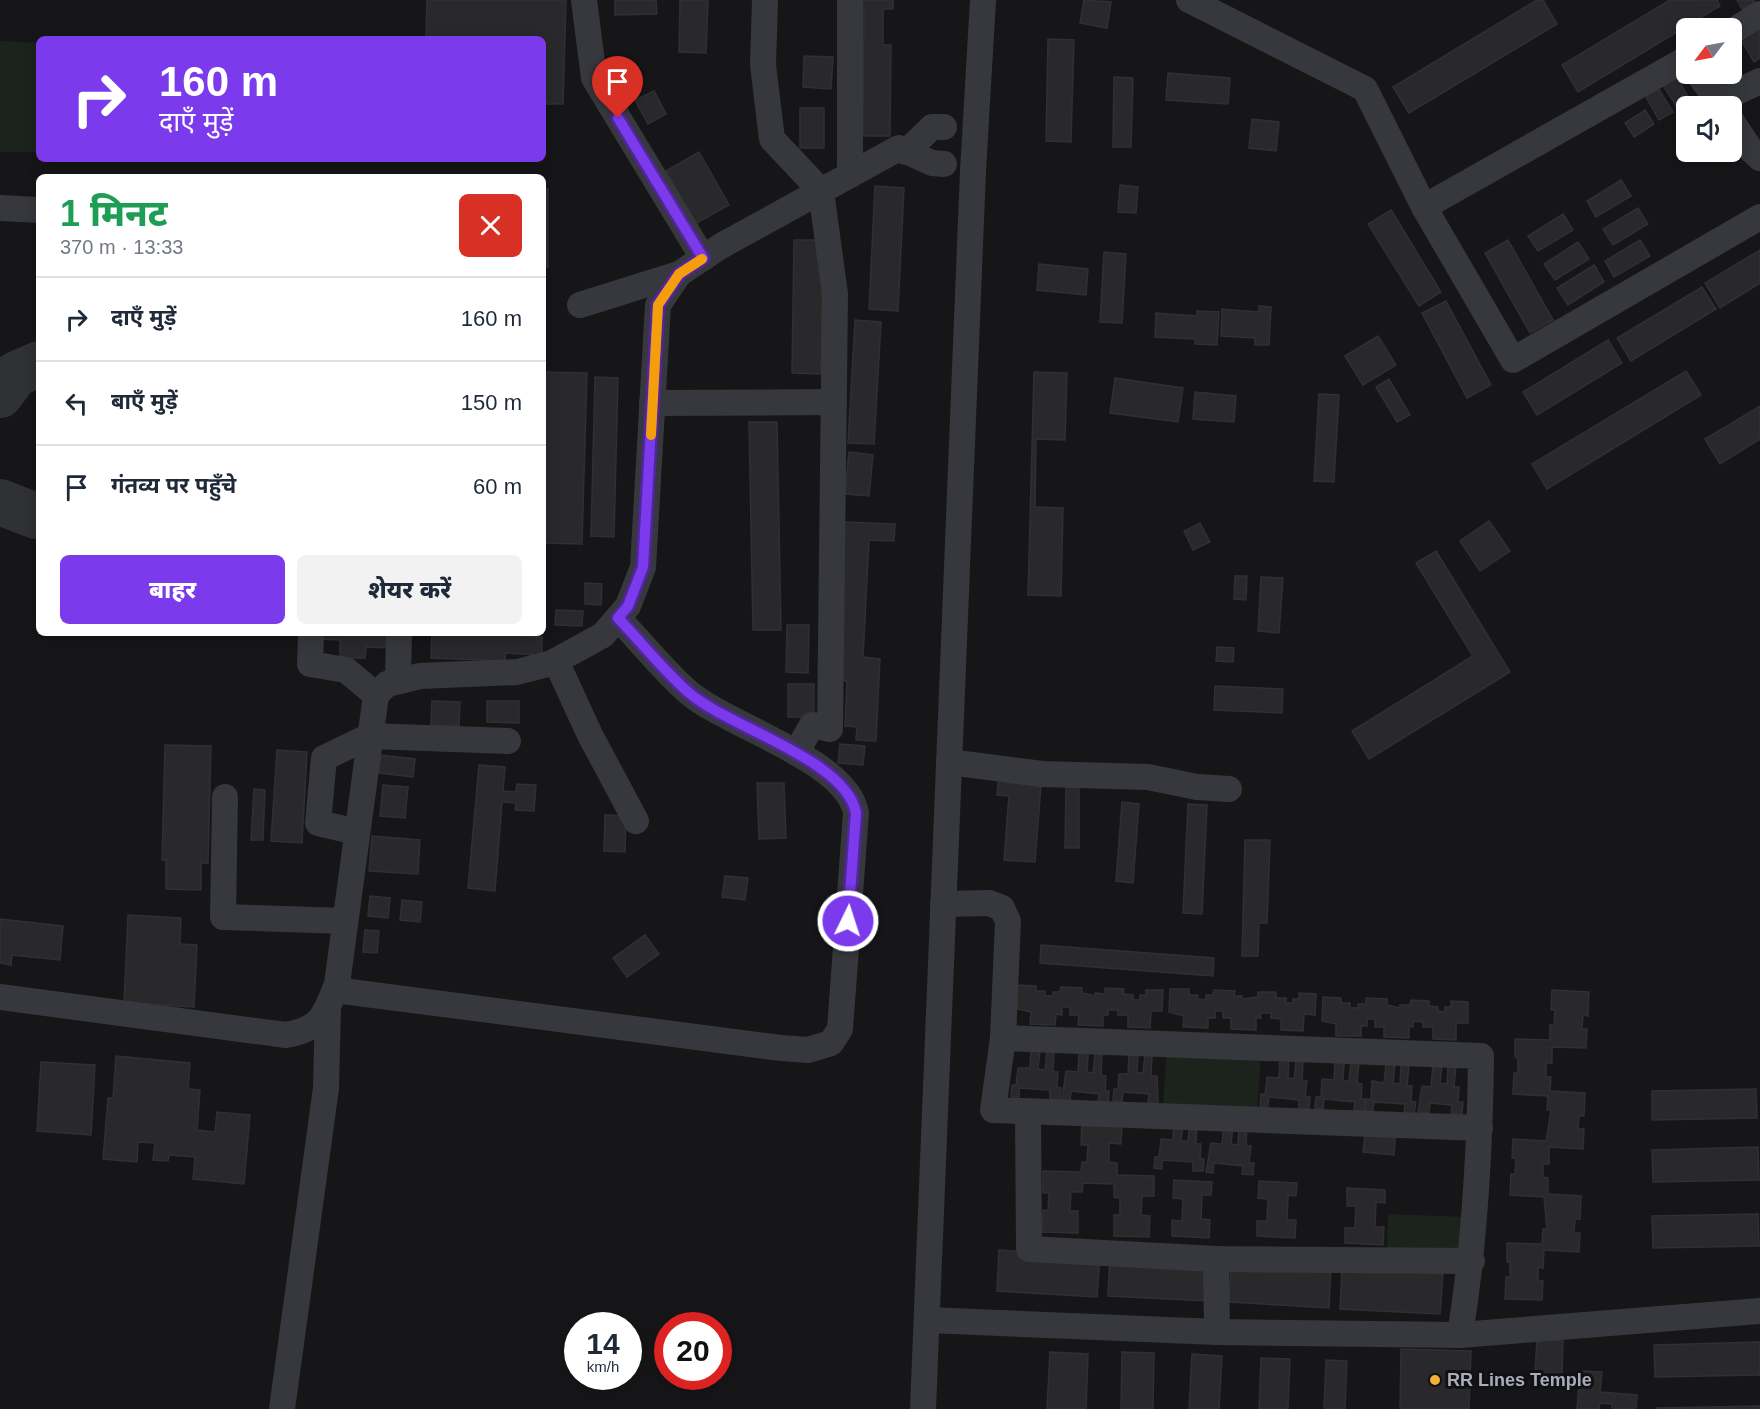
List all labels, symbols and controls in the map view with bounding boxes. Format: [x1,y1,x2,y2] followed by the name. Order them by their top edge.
[1676,18,1742,84] north arrow
[1676,18,1742,162] map controls
[592,56,643,118] pin
[159,58,278,105] text: 160 m
[60,60,138,138] icon: right
[601,65,634,98] icon: arrive
[1676,96,1742,162] button: sound
[159,107,233,137] text: दाएँ मुड़ें
[60,193,168,234] text: 1 मिनट
[459,194,522,257] button: close
[60,236,183,258] text: 370 m · 13:33
[60,303,93,336] icon: right
[111,305,176,330] text: दाएँ मुड़ें
[461,306,522,331] text: 160 m
[60,387,93,420] icon: left
[111,389,177,414] text: बाएँ मुड़ें
[461,390,522,415] text: 150 m
[60,471,93,504] icon: arrive
[111,473,236,498] text: गंतव्य पर पहुँचे
[473,474,522,499] text: 60 m
[60,555,285,624] button: बाहर
[297,555,522,624] button: शेयर करें
[816,889,880,953] position arrow
[654,1312,732,1390] speed limit sign: 20
[586,1327,620,1360] text: 14
[587,1358,619,1375] text: km/h
[1447,1370,1592,1390] place label: RR Lines Temple
[1428,1373,1442,1387] marker: RR Lines Temple

